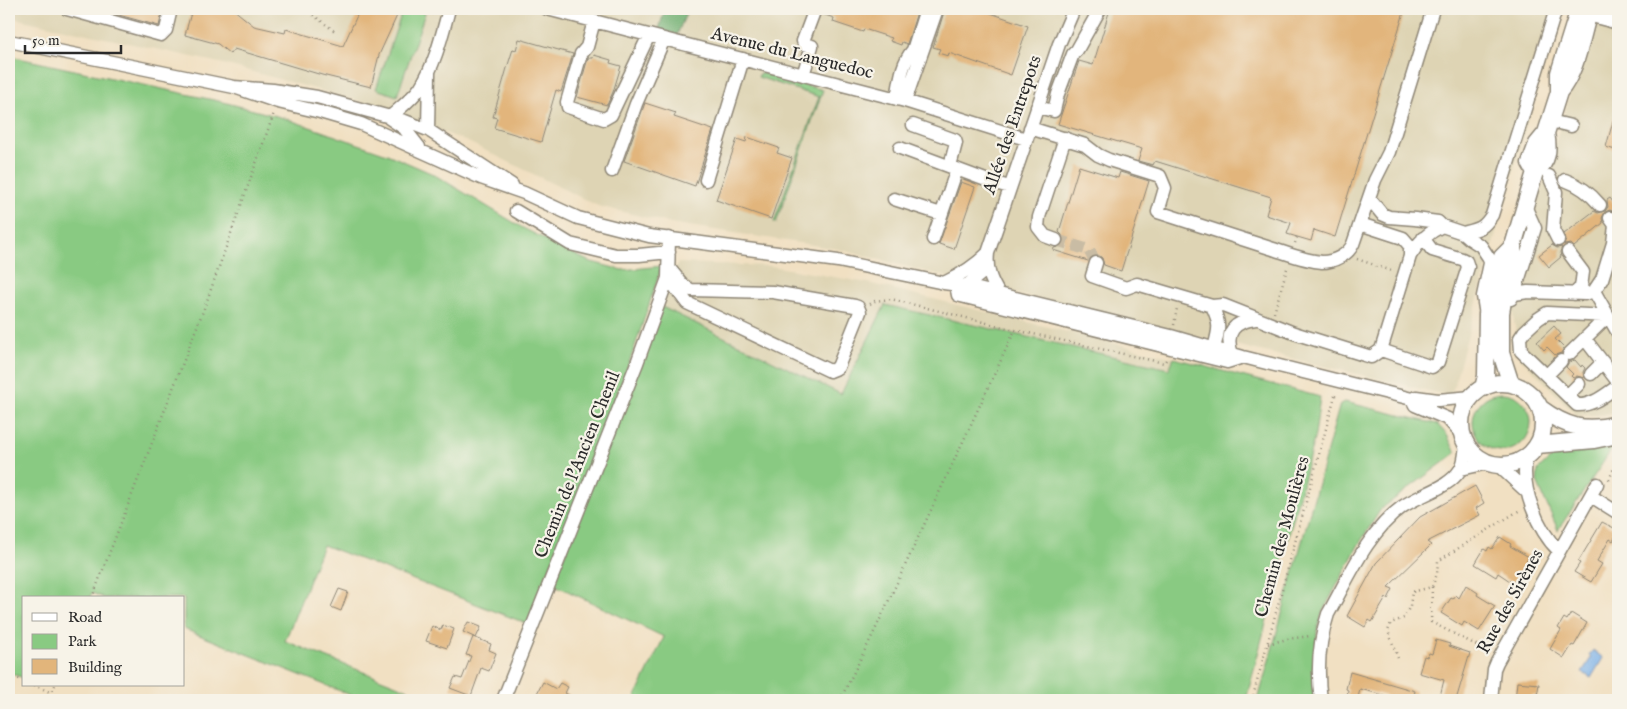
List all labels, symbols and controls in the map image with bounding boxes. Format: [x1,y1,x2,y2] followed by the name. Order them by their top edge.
[25,22,121,54] scale bar
[708,22,876,85] street label: Avenue du Languedoc
[32,31,60,50] text: 50 m
[978,52,1048,198] street label: Allée des Entrepots
[530,368,626,562] street label: Chemin de l'Ancien Chenil
[1250,454,1316,620] street label: Chemin des Moulières
[1473,546,1549,658] street label: Rue des Sirènes
[22,596,185,686] legend
[68,608,103,627] text: Road
[68,632,98,651] text: Park
[68,658,123,677] text: Building

